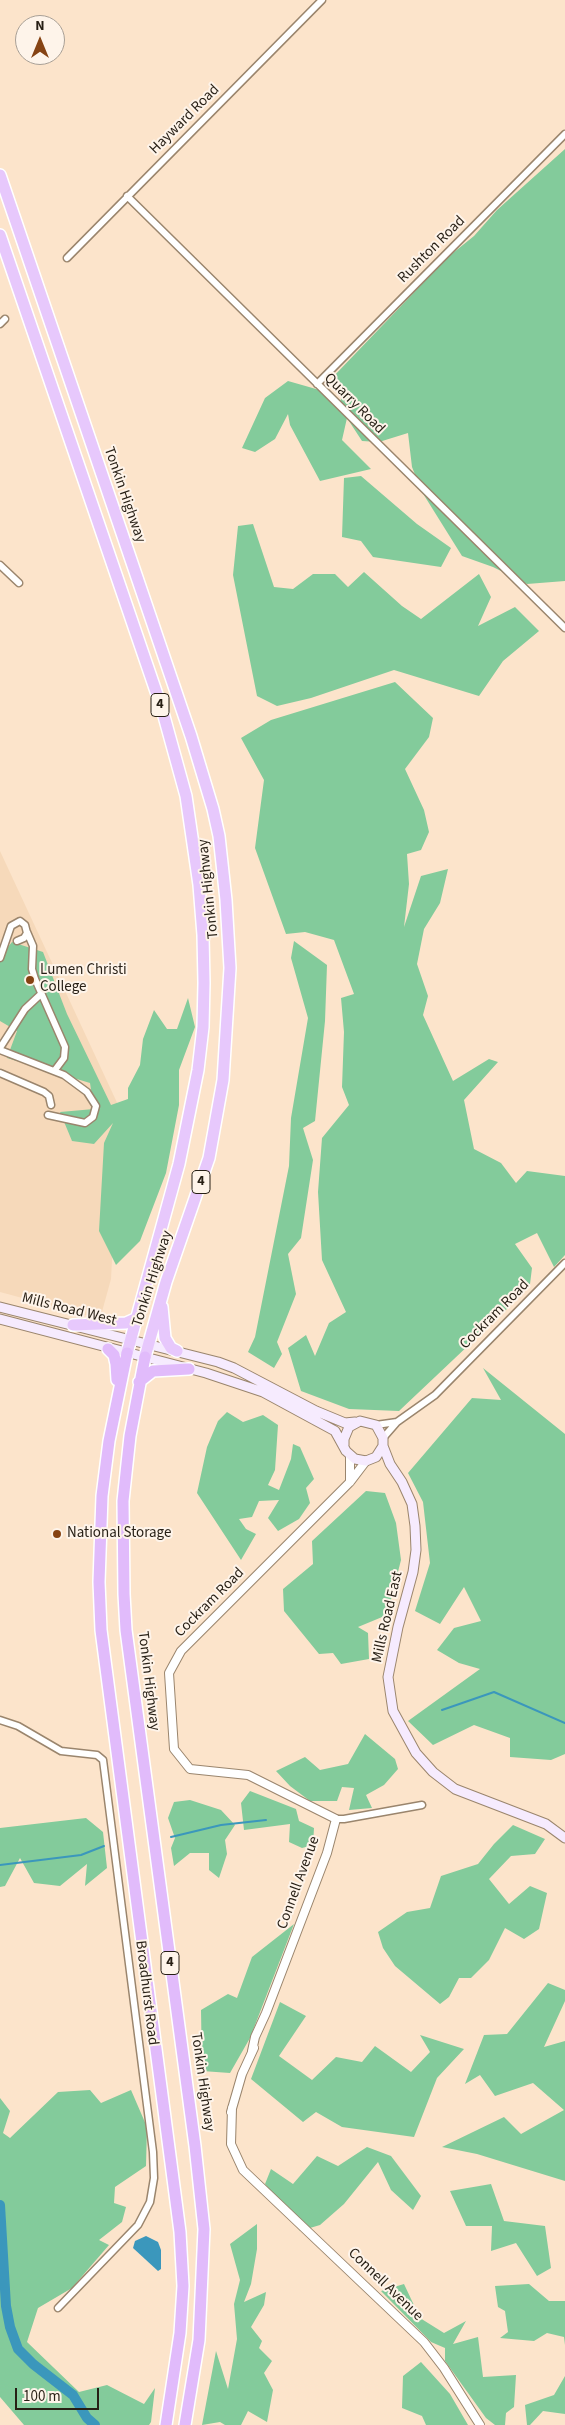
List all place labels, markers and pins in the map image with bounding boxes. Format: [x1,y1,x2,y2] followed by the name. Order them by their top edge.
[40,962,127,997] place label: Lumen Christi College
[24,974,36,986] marker: Lumen Christi College
[67,1525,171,1543] place label: National Storage
[51,1528,63,1540] marker: National Storage

